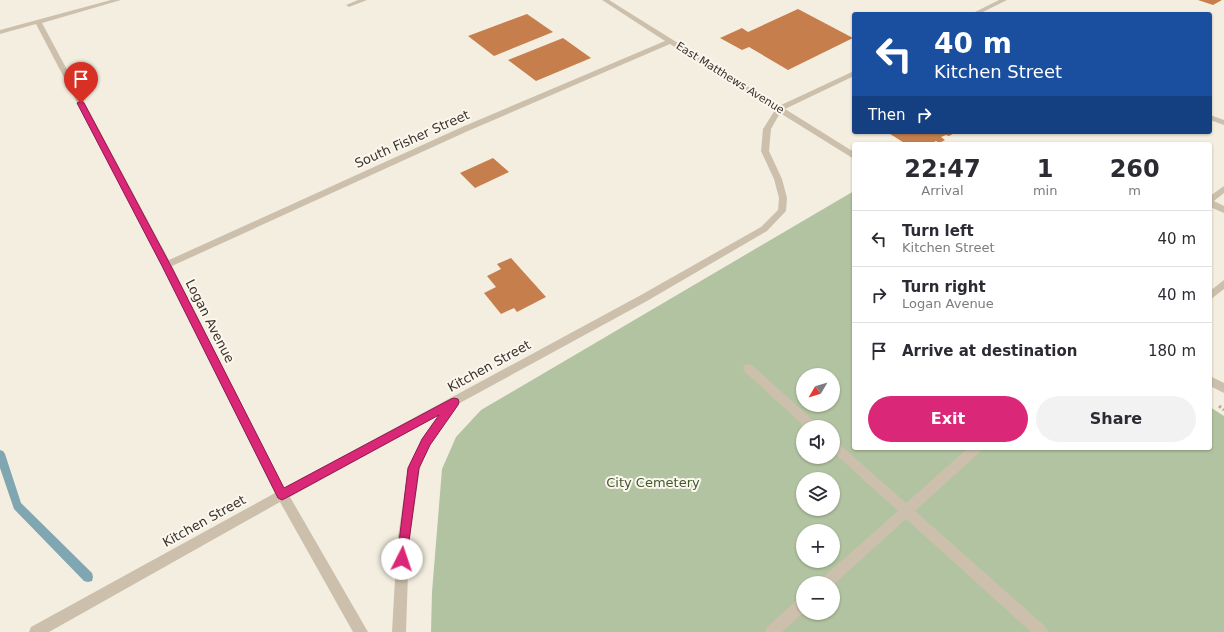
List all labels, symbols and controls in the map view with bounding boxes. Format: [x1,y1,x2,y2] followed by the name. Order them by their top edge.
[934,27,1012,60] text: 40 m
[868,28,920,80] icon: left
[674,39,787,117] street label: East Matthews Avenue
[934,61,1062,82] text: Kitchen Street
[64,62,98,103] pin
[70,68,92,90] icon: arrive
[913,104,935,126] icon: right
[868,106,905,124] text: Then
[352,107,472,171] street label: South Fisher Street
[904,155,981,183] text: 22:47
[1037,155,1053,183] text: 1
[1110,155,1160,183] text: 260
[921,183,964,198] text: Arrival
[1033,183,1057,198] text: min
[1128,183,1141,198] text: m
[902,222,974,240] text: Turn left
[868,228,890,250] icon: left
[1158,230,1196,248] text: 40 m
[902,240,995,255] text: Kitchen Street
[182,277,238,365] street label: Logan Avenue
[902,278,986,296] text: Turn right
[868,284,890,306] icon: right
[1158,286,1196,304] text: 40 m
[902,296,994,311] text: Logan Avenue
[445,337,533,395] street label: Kitchen Street
[868,340,890,362] icon: arrive
[902,342,1077,360] text: Arrive at destination
[1148,342,1196,360] text: 180 m
[796,368,840,412] north arrow
[796,368,840,620] map controls
[868,396,1028,442] button: Exit
[1036,396,1196,442] button: Share
[796,420,840,464] button: sound
[796,472,840,516] button: layers
[606,475,700,490] park label: City Cemetery
[160,492,248,550] street label: Kitchen Street
[796,524,840,568] button: +
[381,538,423,580] position arrow
[796,576,840,620] button: −

